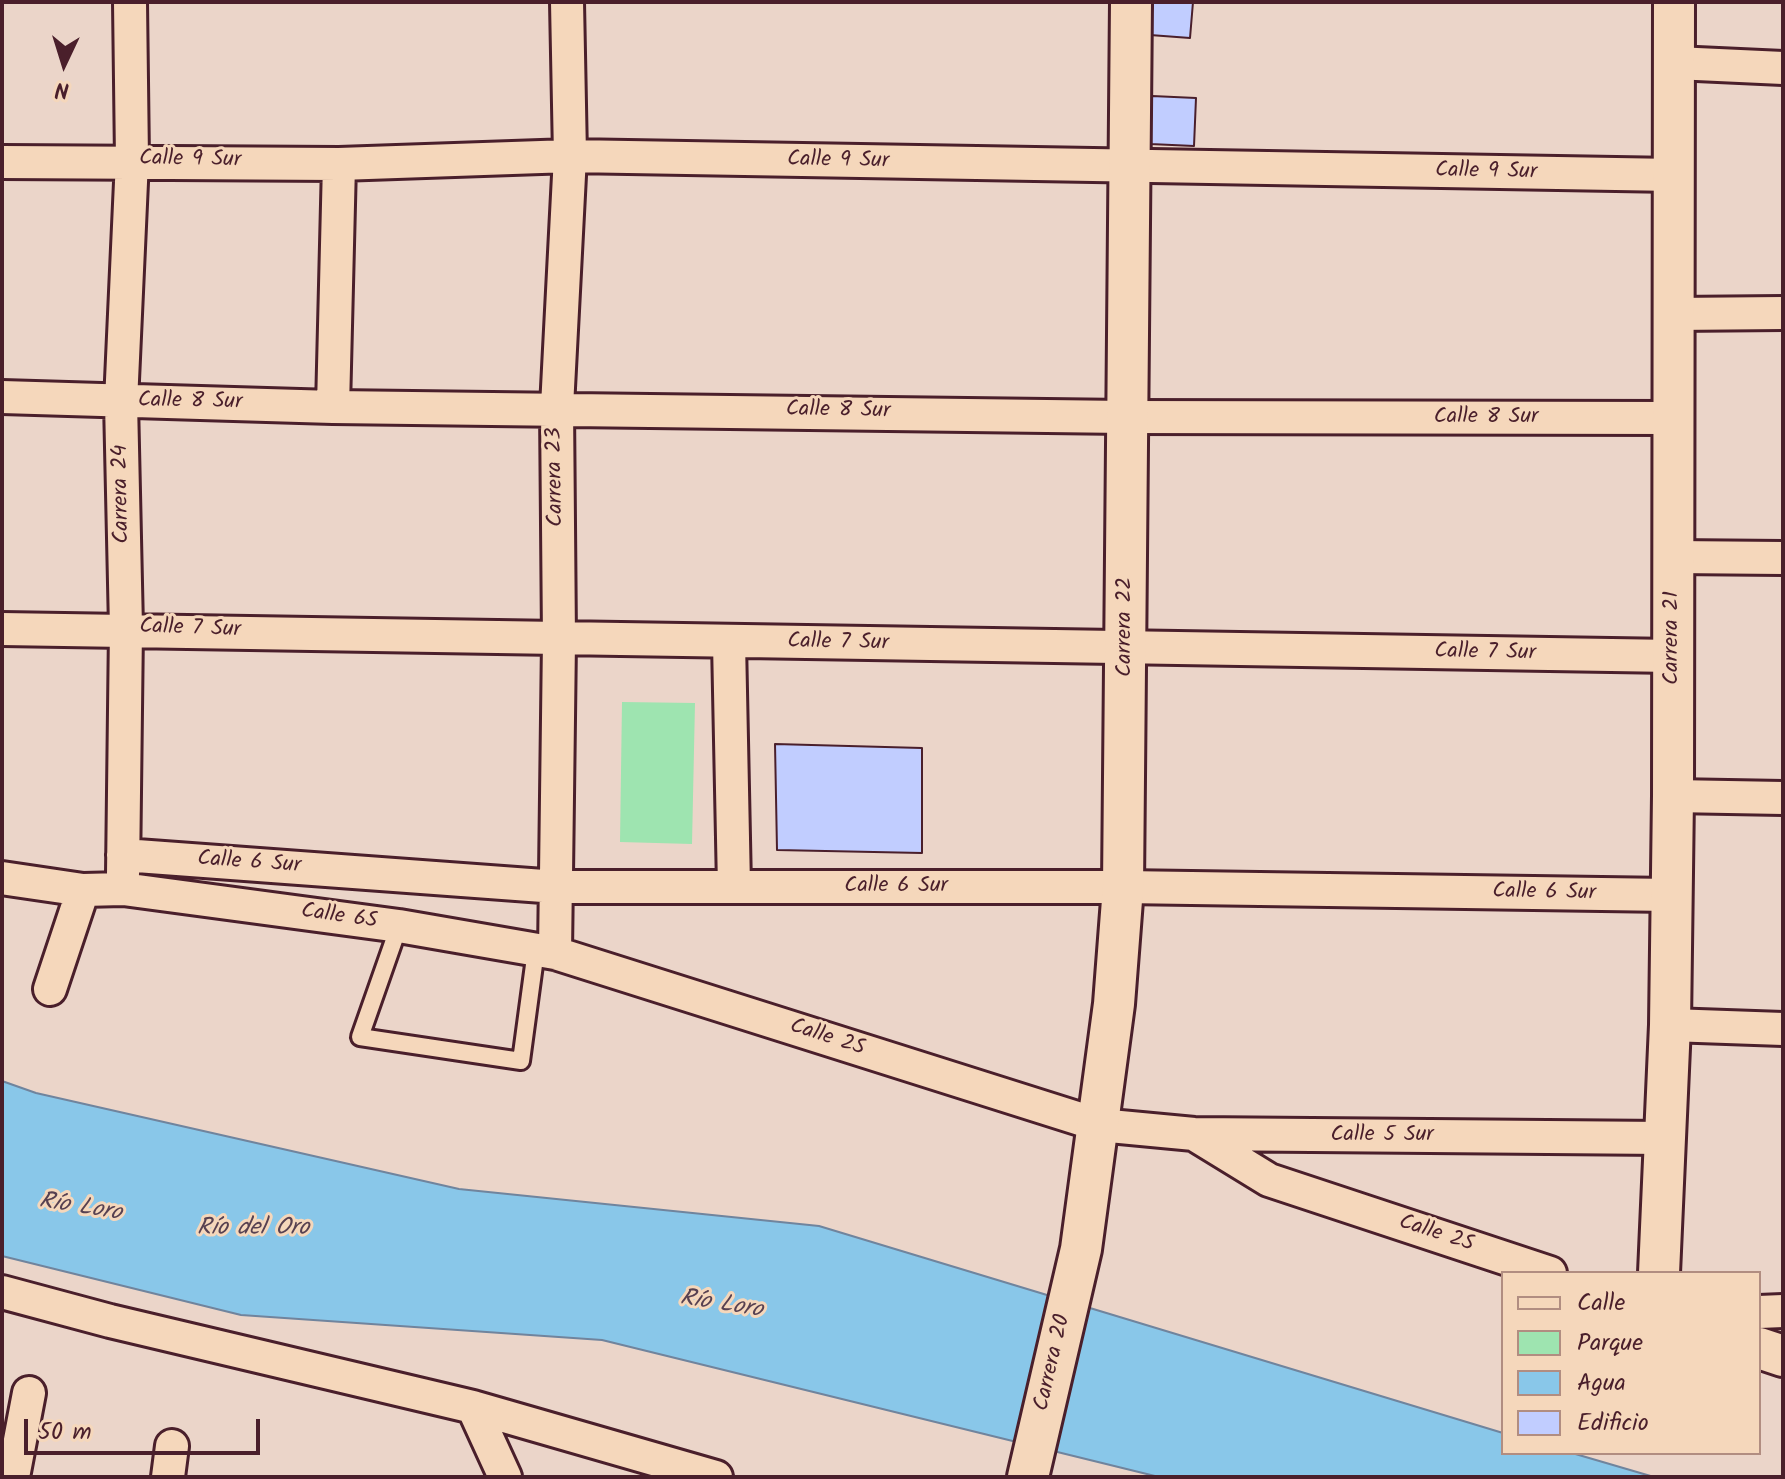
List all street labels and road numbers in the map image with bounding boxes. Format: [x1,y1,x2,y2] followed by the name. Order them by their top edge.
[139,147,241,175] street label: Calle 9 Sur
[787,148,889,176] street label: Calle 9 Sur
[1435,159,1537,187] street label: Calle 9 Sur
[137,389,243,417] street label: Calle 8 Sur
[785,398,891,426] street label: Calle 8 Sur
[1434,405,1538,431] street label: Calle 8 Sur
[543,427,571,527] street label: Carrera 23
[109,444,137,544] street label: Carrera 24
[1113,577,1139,677] street label: Carrera 22
[1660,591,1686,685] street label: Carrera 21
[139,615,241,645] street label: Calle 7 Sur
[787,630,889,658] street label: Calle 7 Sur
[1434,640,1536,668] street label: Calle 7 Sur
[196,847,302,881] street label: Calle 6 Sur
[844,874,948,900] street label: Calle 6 Sur
[1492,880,1596,908] street label: Calle 6 Sur
[299,900,379,936] street label: Calle 6S
[786,1014,868,1064] street label: Calle 2S
[1330,1123,1434,1149] street label: Calle 5 Sur
[1395,1210,1477,1260] street label: Calle 2S
[1030,1312,1078,1414] street label: Carrera 20

